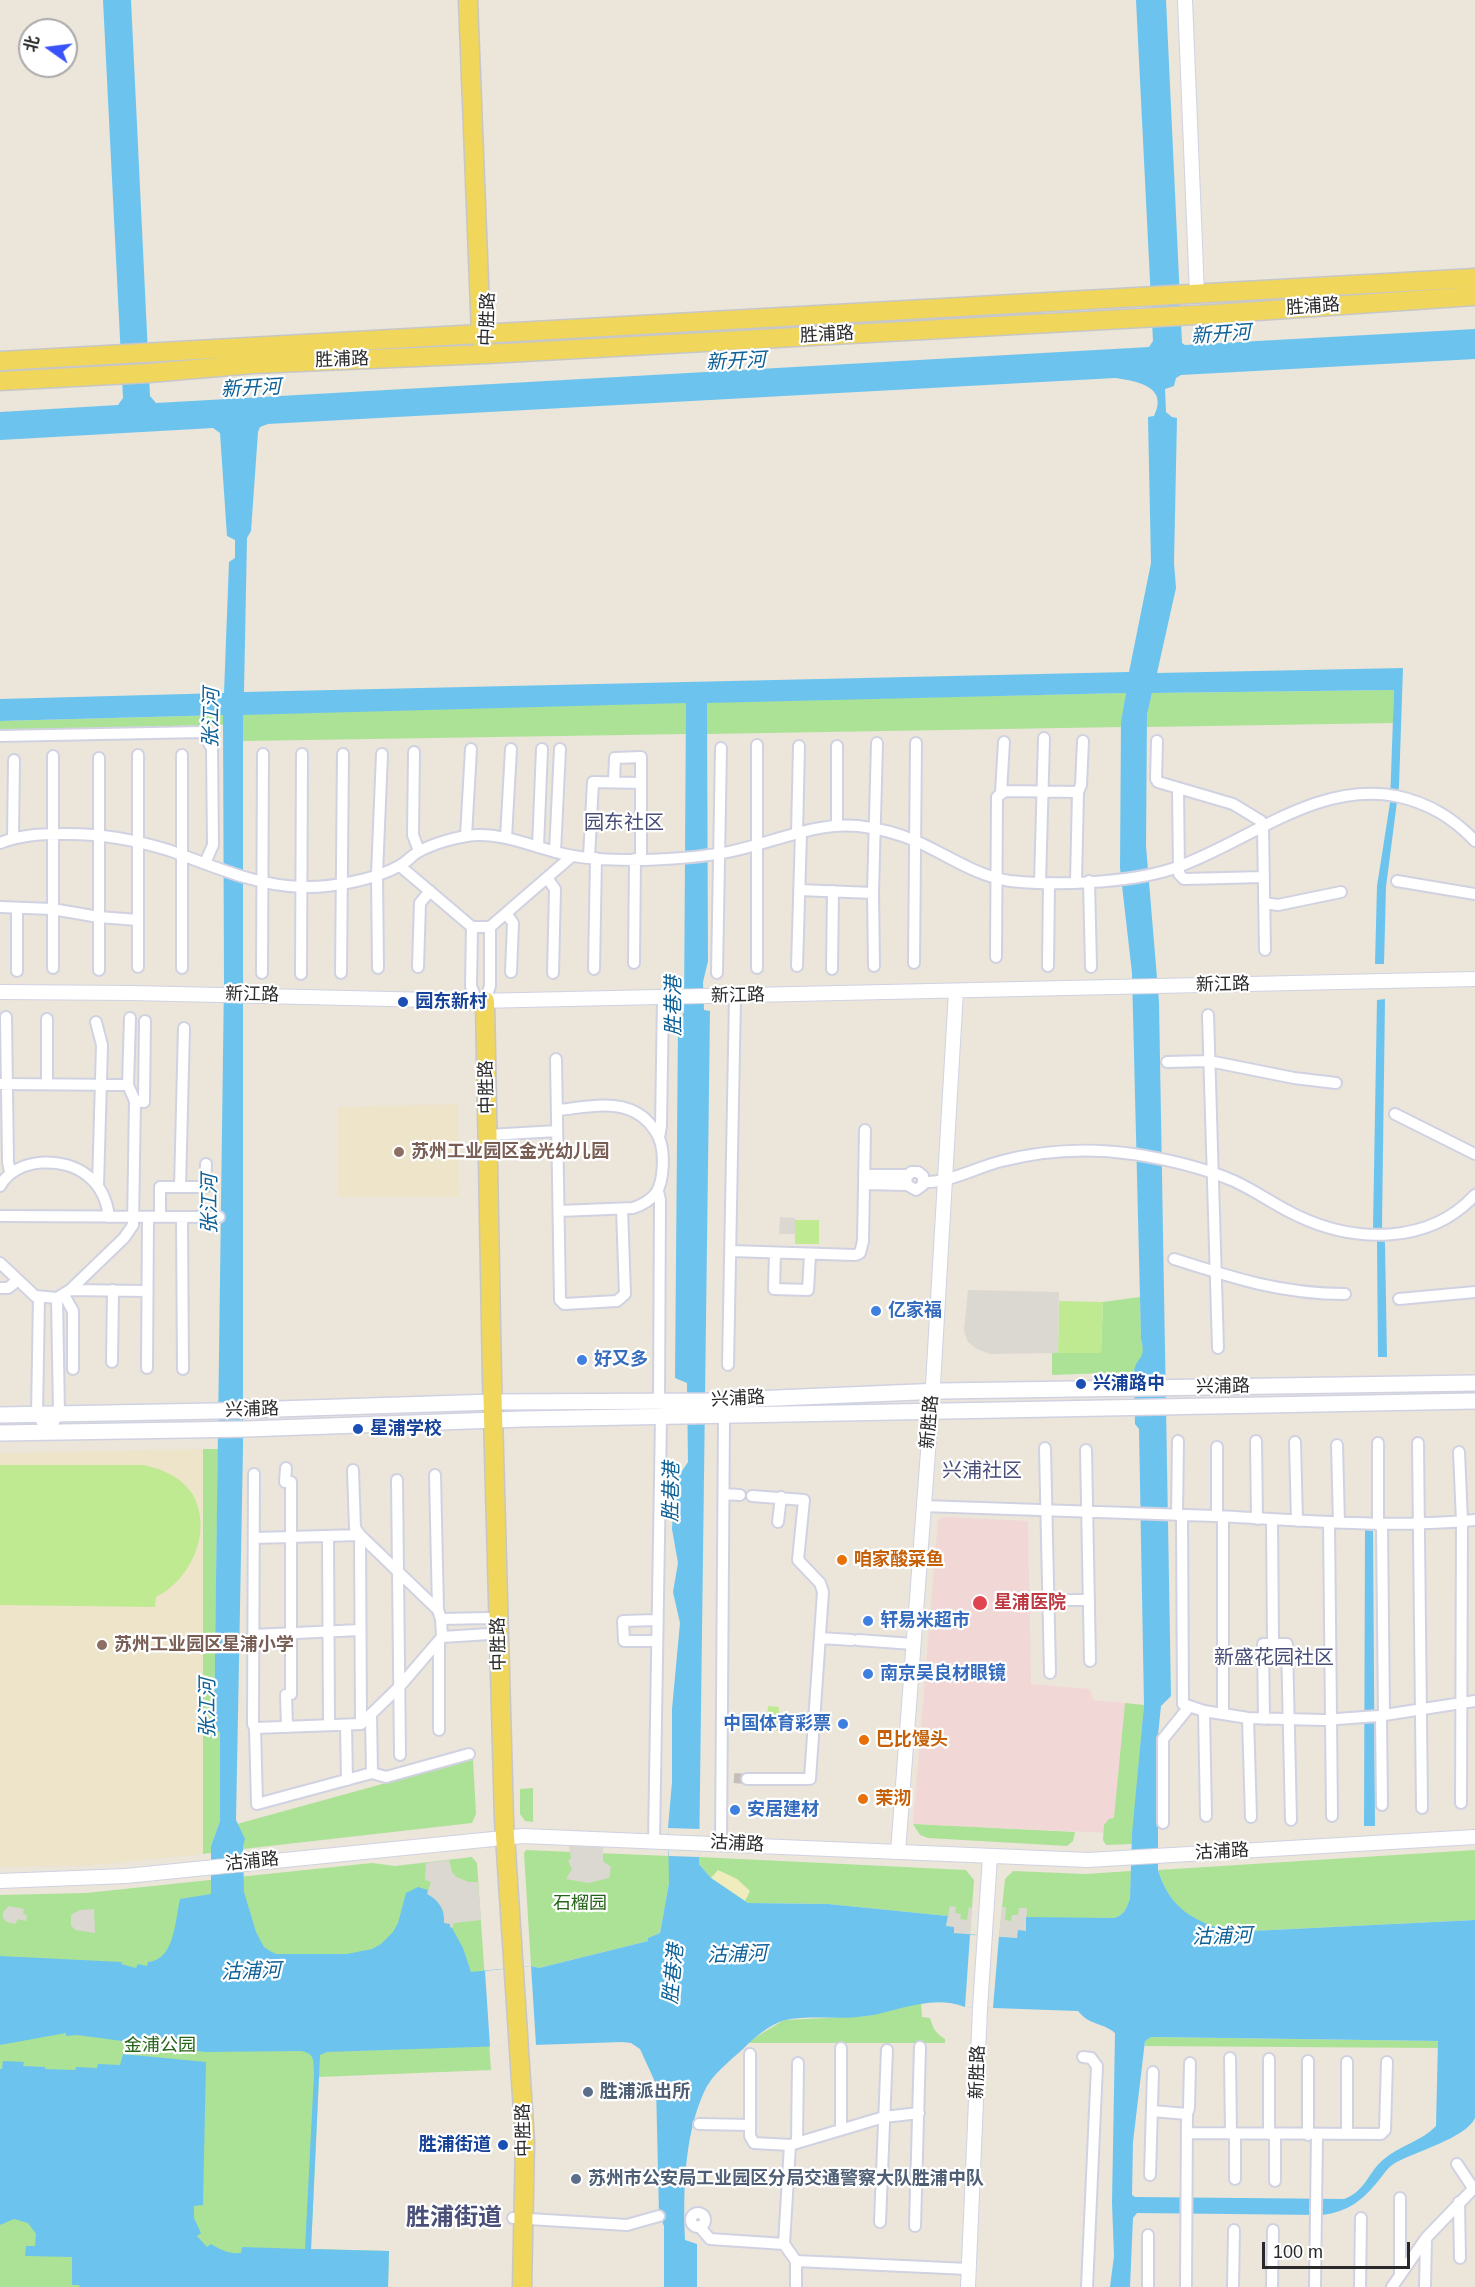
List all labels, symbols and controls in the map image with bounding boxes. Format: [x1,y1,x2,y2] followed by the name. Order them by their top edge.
[18,18,78,78] north arrow
[22,34,42,54] text: 北
[476,292,500,346] street label: 中胜路
[1285,294,1341,320] street label: 胜浦路
[1190,321,1252,349] water label: 新开河
[799,323,855,347] street label: 胜浦路
[315,348,369,372] street label: 胜浦路
[705,348,767,376] water label: 新开河
[220,375,282,403] water label: 新开河
[199,688,225,748] water label: 张江河
[584,811,664,835] district label: 园东社区
[1196,974,1250,996] street label: 新江路
[662,976,686,1036] water label: 胜巷港
[225,984,279,1006] street label: 新江路
[711,985,765,1007] street label: 新江路
[415,991,487,1013] place label: 园东新村
[396,995,410,1009] marker: 园东新村
[476,1060,498,1114] street label: 中胜路
[411,1141,609,1163] place label: 苏州工业园区金光幼儿园
[392,1145,406,1159] marker: 苏州工业园区金光幼儿园
[198,1174,222,1234] water label: 张江河
[888,1300,942,1322] place label: 亿家福
[869,1304,883,1318] marker: 亿家福
[594,1349,648,1371] place label: 好又多
[575,1353,589,1367] marker: 好又多
[1093,1373,1165,1395] place label: 兴浦路中
[1196,1376,1250,1398] street label: 兴浦路
[1074,1377,1088,1391] marker: 兴浦路中
[710,1387,766,1411] street label: 兴浦路
[917,1394,943,1450] street label: 新胜路
[225,1398,279,1422] street label: 兴浦路
[370,1418,442,1440] place label: 星浦学校
[351,1422,365,1436] marker: 星浦学校
[942,1459,1022,1483] district label: 兴浦社区
[659,1462,685,1522] water label: 胜巷港
[854,1549,944,1571] place label: 咱家酸菜鱼
[835,1553,849,1567] marker: 咱家酸菜鱼
[994,1592,1066,1614] place label: 星浦医院
[971,1594,989,1612] marker: 星浦医院
[880,1610,970,1632] place label: 轩易米超市
[861,1614,875,1628] marker: 轩易米超市
[488,1617,510,1671] street label: 中胜路
[114,1634,294,1656] place label: 苏州工业园区星浦小学
[95,1638,109,1652] marker: 苏州工业园区星浦小学
[1214,1646,1334,1670] district label: 新盛花园社区
[880,1663,1006,1685] place label: 南京吴良材眼镜
[861,1667,875,1681] marker: 南京吴良材眼镜
[196,1678,220,1738] water label: 张江河
[723,1713,831,1735] place label: 中国体育彩票
[836,1717,850,1731] marker: 中国体育彩票
[876,1729,948,1751] place label: 巴比馒头
[857,1733,871,1747] marker: 巴比馒头
[875,1788,911,1810] place label: 茉沏
[856,1792,870,1806] marker: 茉沏
[747,1799,819,1821] place label: 安居建材
[728,1803,742,1817] marker: 安居建材
[709,1832,765,1856] street label: 沽浦路
[1194,1840,1250,1864] street label: 沽浦路
[224,1848,280,1876] street label: 沽浦路
[553,1893,607,1915] park label: 石榴园
[1192,1924,1252,1950] water label: 沽浦河
[707,1942,767,1968] water label: 沽浦河
[659,1943,689,2005] water label: 胜巷港
[221,1959,281,1985] water label: 沽浦河
[124,2035,196,2057] park label: 金浦公园
[966,2045,990,2099] street label: 新胜路
[600,2081,690,2103] place label: 胜浦派出所
[581,2085,595,2099] marker: 胜浦派出所
[513,2103,535,2157] street label: 中胜路
[419,2134,491,2156] place label: 胜浦街道
[496,2138,510,2152] marker: 胜浦街道
[588,2168,984,2190] place label: 苏州市公安局工业园区分局交通警察大队胜浦中队
[569,2172,583,2186] marker: 苏州市公安局工业园区分局交通警察大队胜浦中队
[406,2204,502,2232] district label: 胜浦街道
[1265,2230,1414,2268] scale bar
[1273,2242,1323,2262] text: 100 m

